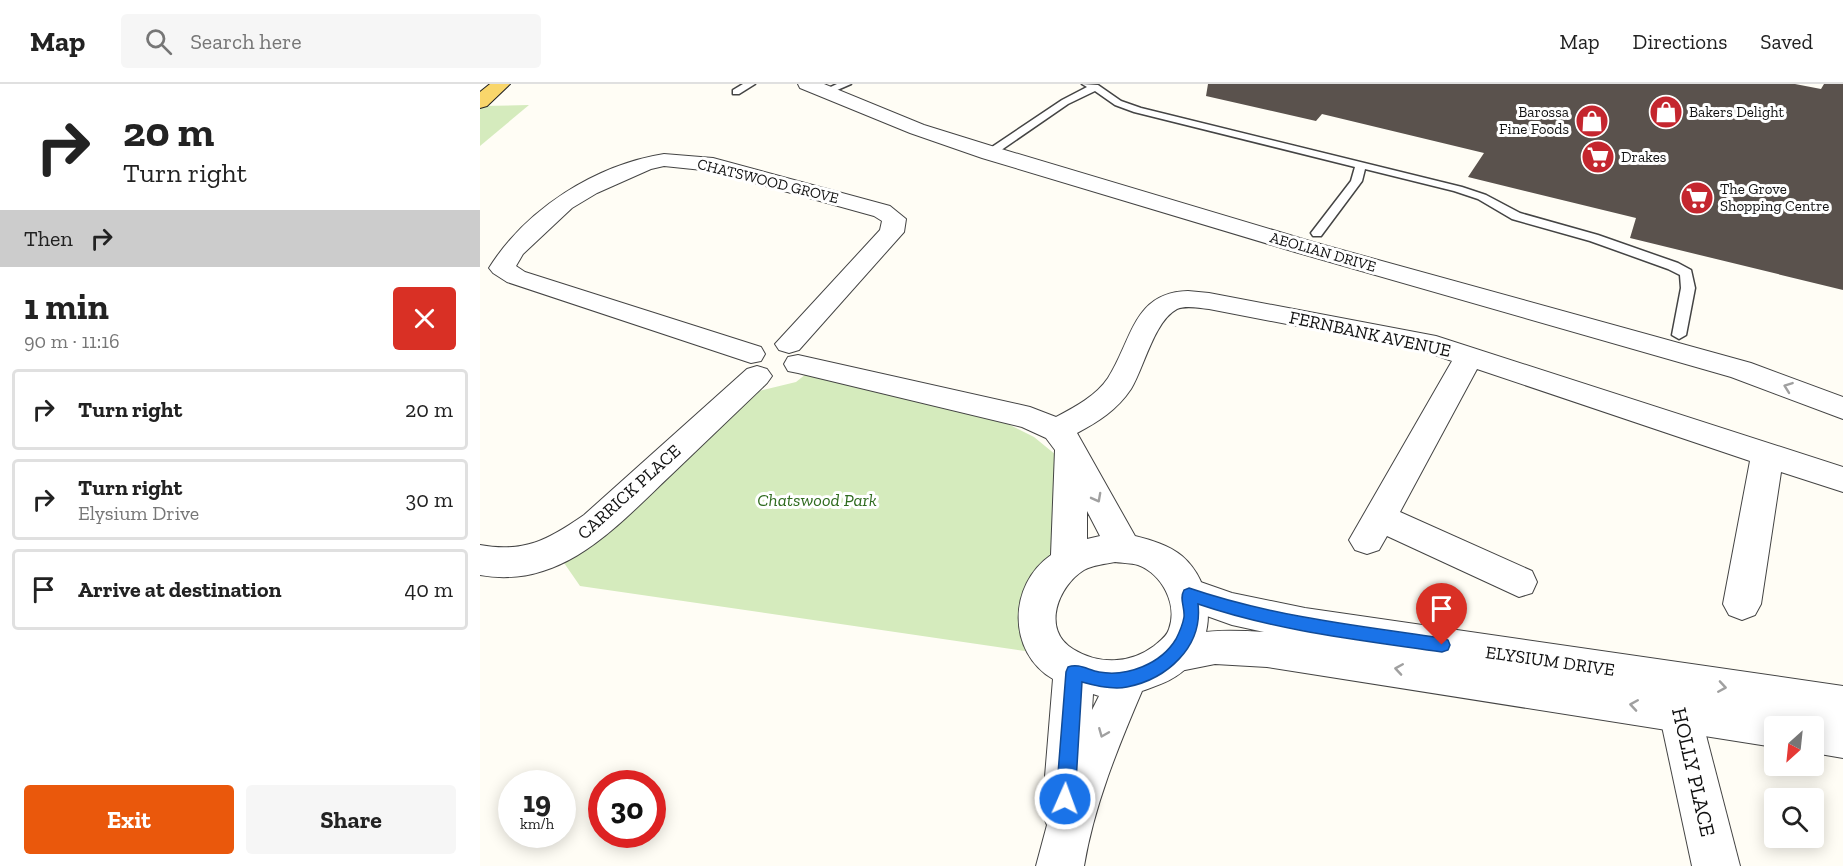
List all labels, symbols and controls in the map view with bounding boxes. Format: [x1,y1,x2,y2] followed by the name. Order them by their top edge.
[121,14,541,68] search box
[30,25,85,58] text: Map
[142,25,175,58] icon: search
[190,28,302,55] text: Search here
[1560,29,1600,54] text: Map
[1633,29,1727,54] text: Directions
[1760,29,1813,54] text: Saved
[1648,94,1684,130] shop icon: Bakers Delight
[1499,103,1569,138] place label: Barossa Fine Foods
[1574,103,1610,139] shop icon: Barossa Fine Foods
[1689,103,1785,121] place label: Bakers Delight
[123,106,214,157] text: 20 m
[24,108,102,186] icon: right
[1580,139,1616,175] supermarket icon: Drakes
[1621,148,1666,166] place label: Drakes
[695,155,841,207] street label: CHATSWOOD GROVE
[123,157,247,189] text: Turn right
[1679,180,1715,216] supermarket icon: The Grove Shopping Centre
[1720,180,1829,215] place label: The Grove Shopping Centre
[85,222,118,255] icon: right
[24,225,73,252] text: Then
[1268,228,1378,276] street label: AEOLIAN DRIVE
[24,285,109,328] text: 1 min
[393,287,456,350] button: close
[1287,306,1453,362] street label: FERNBANK AVENUE
[24,329,120,353] text: 90 m · 11:16
[1784,382,1794,395] one-way arrow
[27,393,60,426] icon: right
[78,396,182,423] text: Turn right
[405,396,453,423] text: 20 m
[573,440,685,544] street label: CARRICK PLACE
[78,474,182,501] text: Turn right
[27,483,60,516] icon: right
[406,486,453,513] text: 30 m
[757,489,877,511] park label: Chatswood Park
[1090,492,1101,502] one-way arrow
[78,501,199,525] text: Elysium Drive
[27,573,60,606] icon: arrive
[78,576,281,603] text: Arrive at destination
[404,576,453,603] text: 40 m
[1416,583,1467,645] pin
[1425,592,1458,625] icon: arrive
[1484,641,1616,681] street label: ELYSIUM DRIVE
[1395,664,1404,676] one-way arrow
[1717,680,1726,692] one-way arrow
[1629,699,1638,711] one-way arrow
[1667,705,1721,839] street label: HOLLY PLACE
[1764,716,1824,776] north arrow
[1764,716,1824,848] map controls
[1098,727,1110,738] one-way arrow
[1033,767,1097,831] position arrow
[588,770,666,848] speed limit sign: 30
[523,784,551,820] text: 19
[24,785,234,854] button: Exit
[246,785,456,854] button: Share
[1764,788,1824,848] button: search
[520,815,554,833] text: km/h

